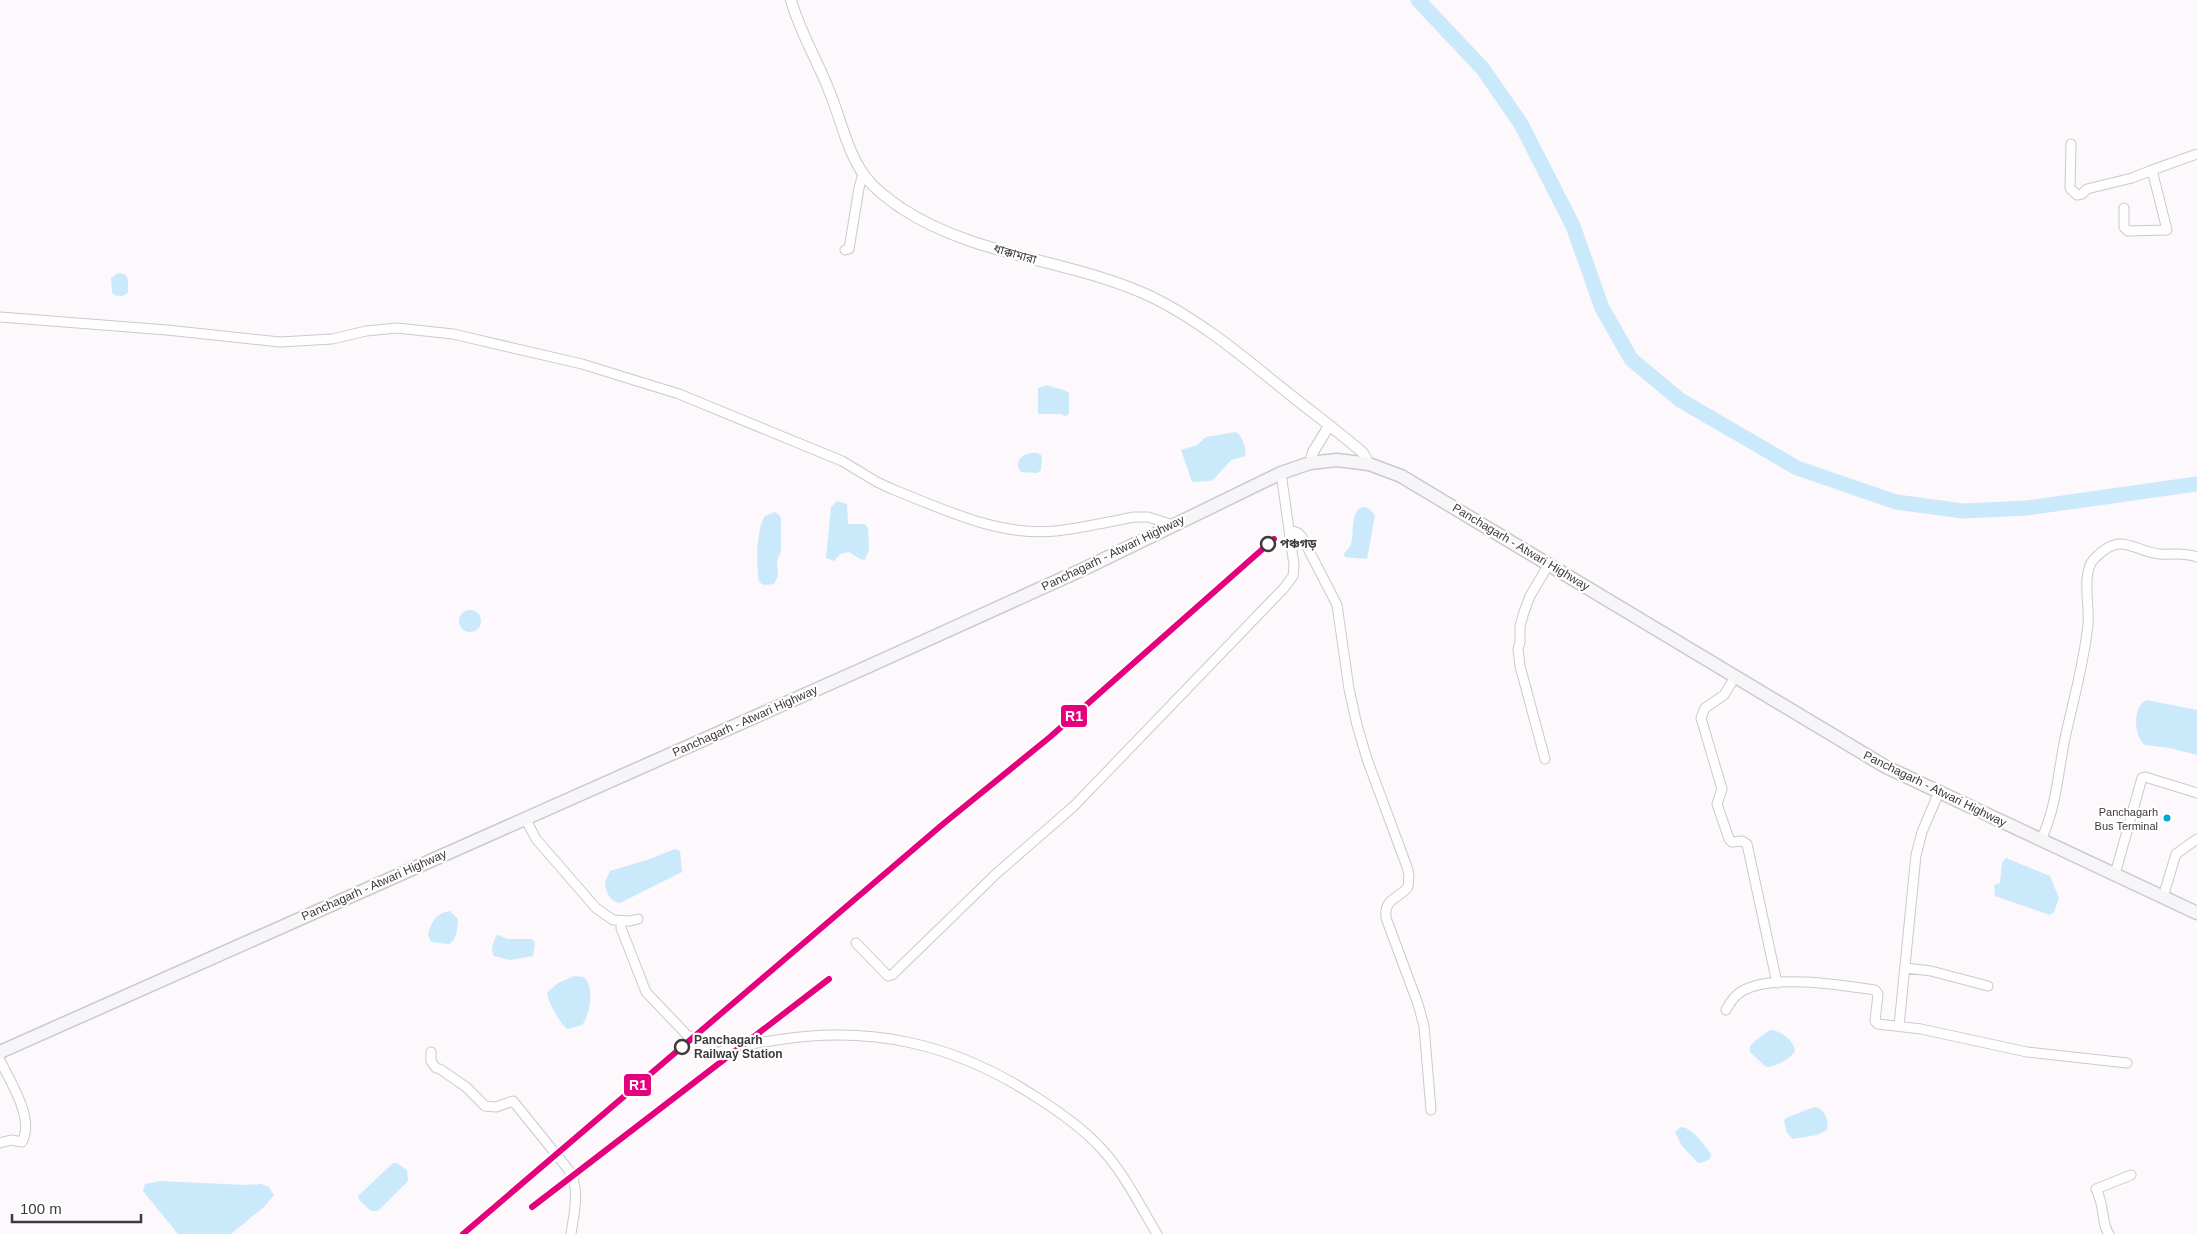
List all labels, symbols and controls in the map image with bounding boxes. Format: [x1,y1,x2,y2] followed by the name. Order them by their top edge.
[992,241,1039,267] street label: ধাক্কামারা
[1450,500,1592,594] street label: Panchagarh - Atwari Highway
[1039,512,1187,594] street label: Panchagarh - Atwari Highway
[1260,536,1276,552] marker: পঞ্চগড়
[1280,537,1317,551] place label: পঞ্চগড়
[670,683,820,759] street label: Panchagarh - Atwari Highway
[1060,704,1088,728] line badge: R1
[1065,708,1083,724] text: R1
[1861,748,2009,830] street label: Panchagarh - Atwari Highway
[2095,806,2158,832] place label: Panchagarh Bus Terminal
[2162,813,2172,823] marker: Panchagarh Bus Terminal
[299,847,449,923] street label: Panchagarh - Atwari Highway
[694,1033,783,1061] place label: Panchagarh Railway Station
[674,1039,690,1055] marker: Panchagarh Railway Station
[623,1073,652,1097] line badge: R1
[629,1077,647,1093] text: R1
[12,1192,141,1224] scale bar
[20,1200,62,1217] text: 100 m

